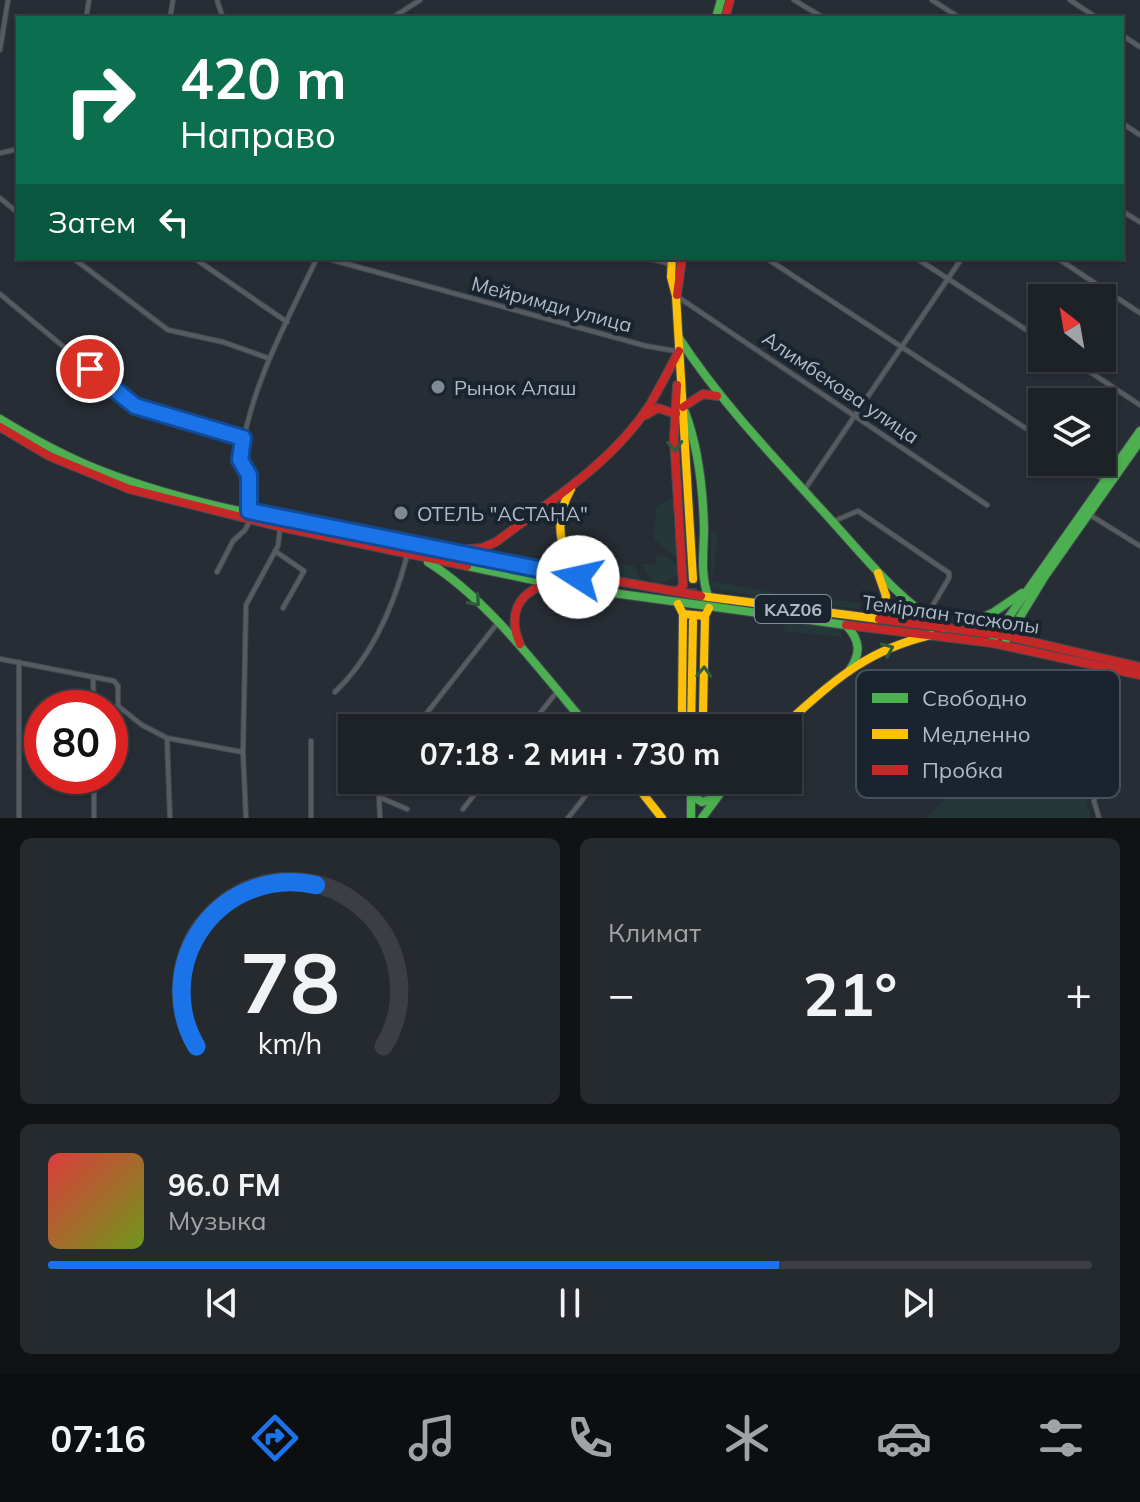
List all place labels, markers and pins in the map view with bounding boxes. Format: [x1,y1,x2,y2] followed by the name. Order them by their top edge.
[56,335,124,403] pin
[454,375,576,400] place label: Рынок Алаш
[429,378,447,396] marker: Рынок Алаш
[417,501,588,526] place label: ОТЕЛЬ "АСТАНА"
[392,504,410,522] marker: ОТЕЛЬ "АСТАНА"

